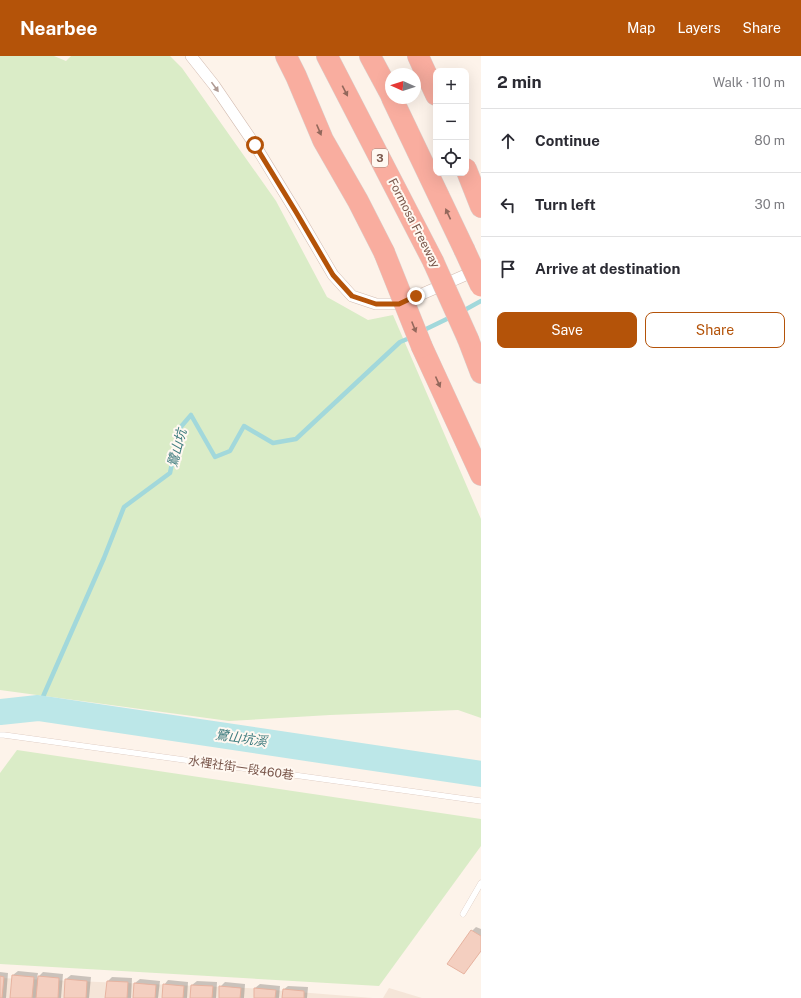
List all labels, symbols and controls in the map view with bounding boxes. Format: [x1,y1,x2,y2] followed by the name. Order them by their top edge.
[20,17,98,39] text: Nearbee
[627,20,655,36] text: Map
[677,20,721,36] text: Layers
[743,20,781,36] text: Share
[385,68,421,104] north arrow
[433,68,469,176] map controls
[433,68,469,104] button: +
[497,72,542,92] text: 2 min
[713,75,785,90] text: Walk · 110 m
[211,81,219,92] one-way arrow
[342,85,348,96] one-way arrow
[433,104,469,140] button: −
[316,124,322,135] one-way arrow
[497,130,519,152] icon: ahead
[535,132,600,149] text: Continue
[754,133,785,148] text: 80 m
[246,136,264,154] route start
[433,140,469,176] button: locate
[372,149,388,167] road number: 3
[385,176,443,271] street label: Formosa Freeway
[497,194,519,216] icon: left
[535,196,596,213] text: Turn left
[755,197,785,212] text: 30 m
[445,208,451,220] one-way arrow
[497,258,519,280] icon: arrive
[535,260,680,277] text: Arrive at destination
[407,287,425,305] route end
[497,312,637,348] button: Save
[645,312,785,348] button: Share
[412,321,418,333] one-way arrow
[436,377,442,389] one-way arrow
[165,425,190,469] water label: 鷺山坑
[214,727,270,749] water label: 鷺山坑溪
[187,754,295,782] street label: 水裡社街一段460巷

